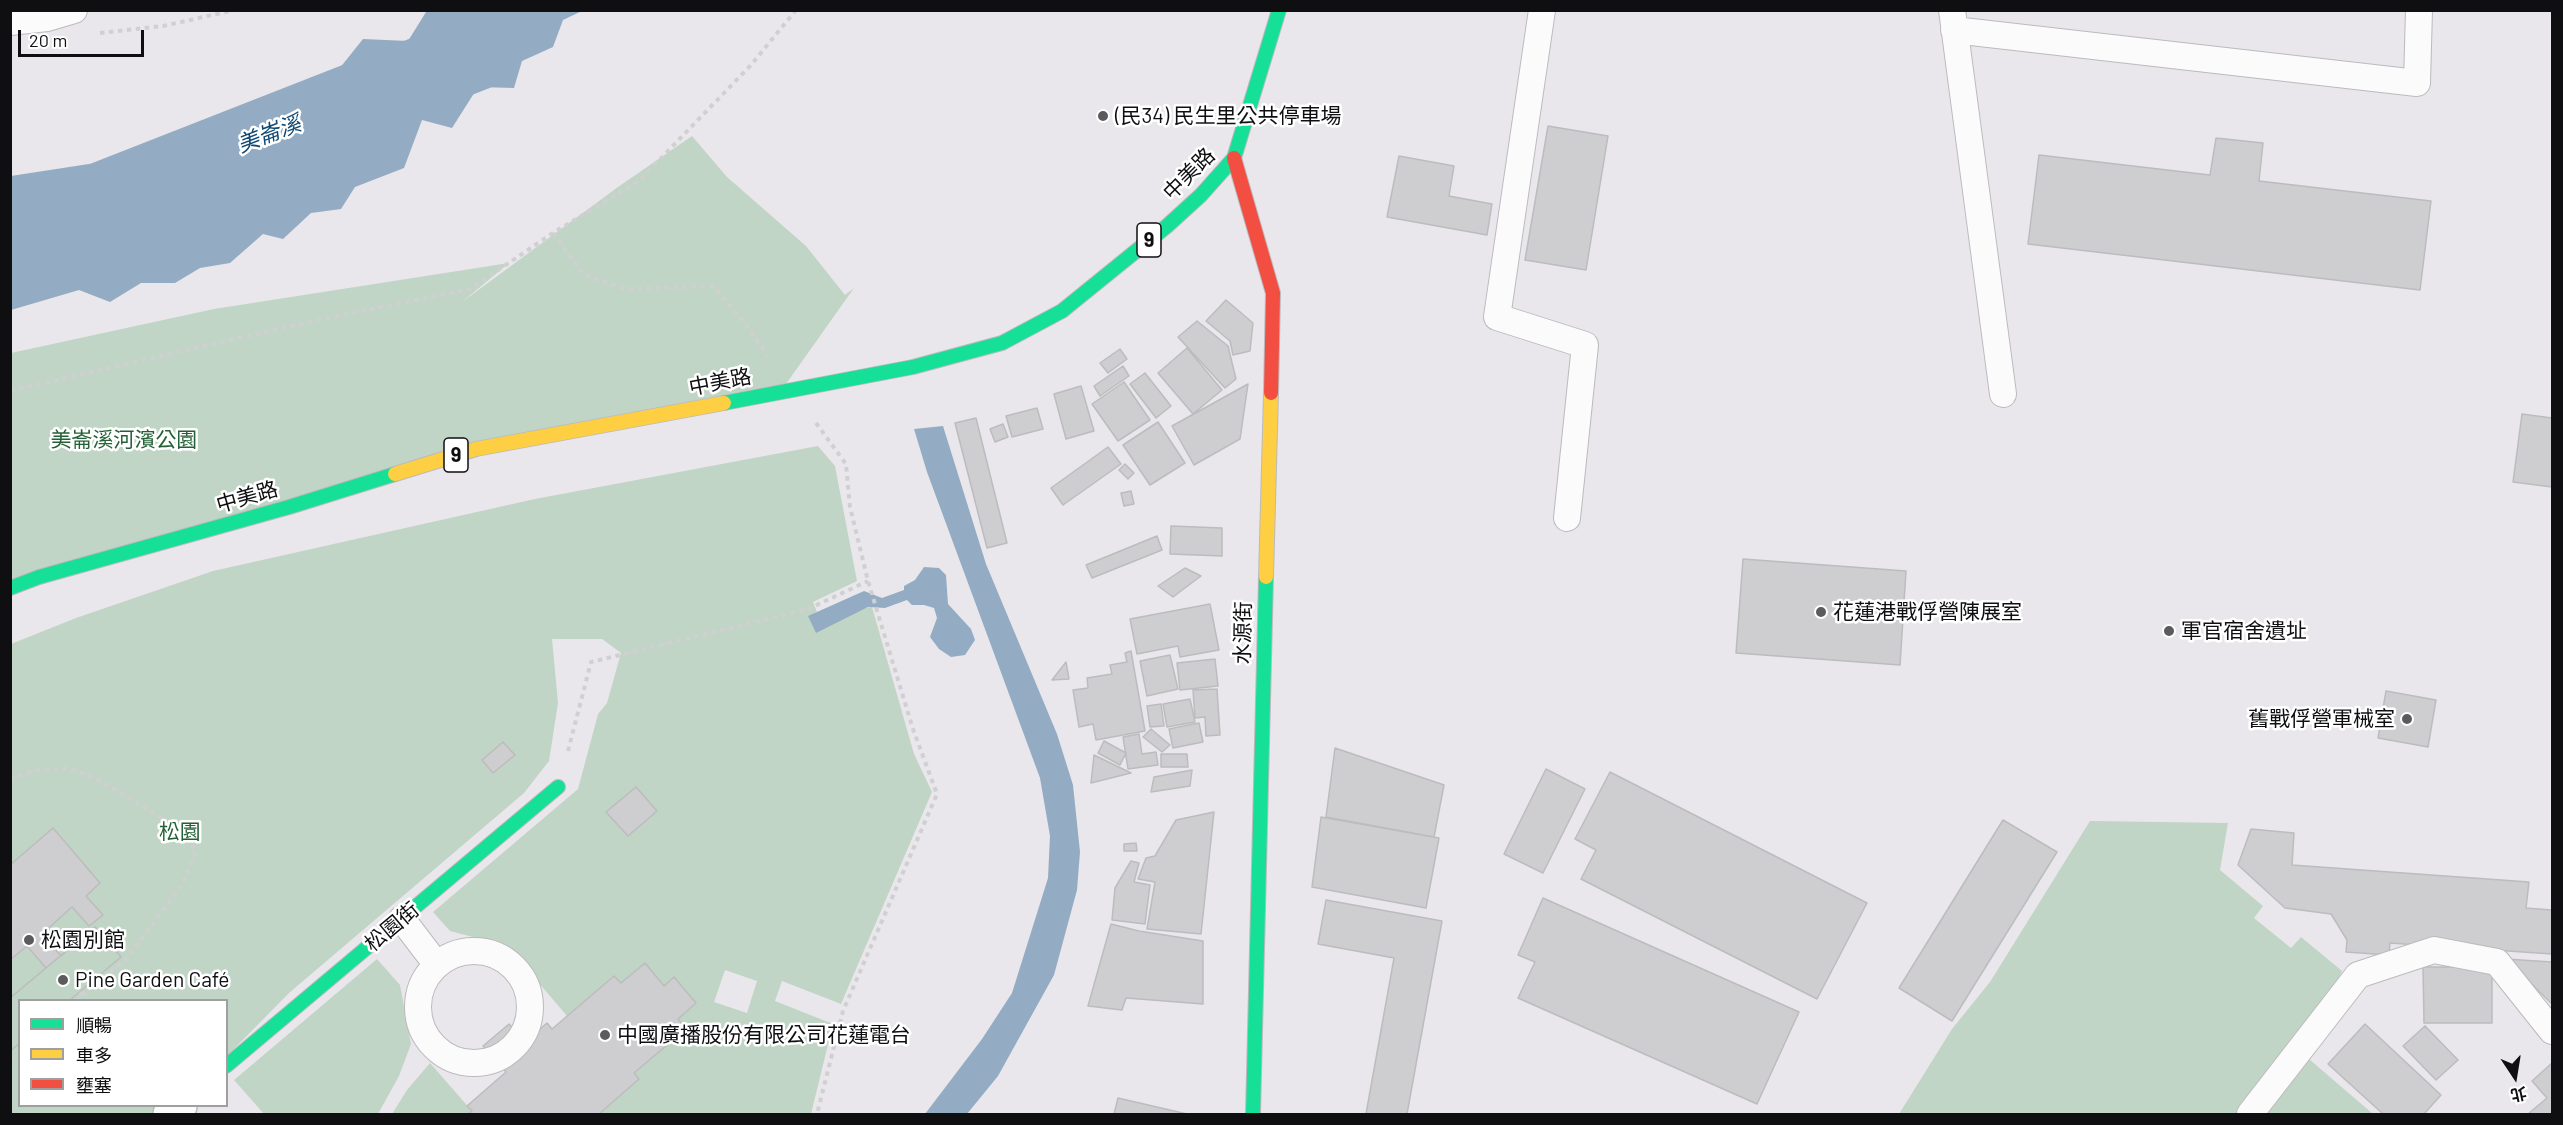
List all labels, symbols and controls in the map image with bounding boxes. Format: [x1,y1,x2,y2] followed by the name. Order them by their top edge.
[21,18,147,56] scale bar
[29,29,67,51] text: 20 m
[1115,103,1342,129] place label: (民34) 民生里公共停車場
[1096,109,1110,123] marker: (民34) 民生里公共停車場
[233,110,305,158] water label: 美崙溪
[1158,143,1220,205] street label: 中美路
[1137,223,1161,257] road number: 9
[687,364,753,400] street label: 中美路
[51,427,197,453] park label: 美崙溪河濱公園
[444,438,468,472] road number: 9
[213,476,281,518] street label: 中美路
[1833,599,2022,625] place label: 花蓮港戰俘營陳展室
[1230,601,1256,665] street label: 水源街
[1814,605,1828,619] marker: 花蓮港戰俘營陳展室
[2181,618,2307,644] place label: 軍官宿舍遺址
[2162,624,2176,638] marker: 軍官宿舍遺址
[2248,706,2395,732] place label: 舊戰俘營軍械室
[2400,712,2414,726] marker: 舊戰俘營軍械室
[159,819,201,845] park label: 松園
[360,897,424,957] street label: 松園街
[41,927,125,953] place label: 松園別館
[22,933,36,947] marker: 松園別館
[75,967,229,993] place label: Pine Garden Café
[56,973,70,987] marker: Pine Garden Café
[18,999,228,1107] legend
[76,1014,112,1036] text: 順暢
[617,1022,911,1048] place label: 中國廣播股份有限公司花蓮電台
[598,1028,612,1042] marker: 中國廣播股份有限公司花蓮電台
[76,1044,112,1066] text: 車多
[2485,1047,2545,1107] north arrow
[76,1074,112,1096] text: 壅塞
[2509,1084,2529,1106] text: 北

